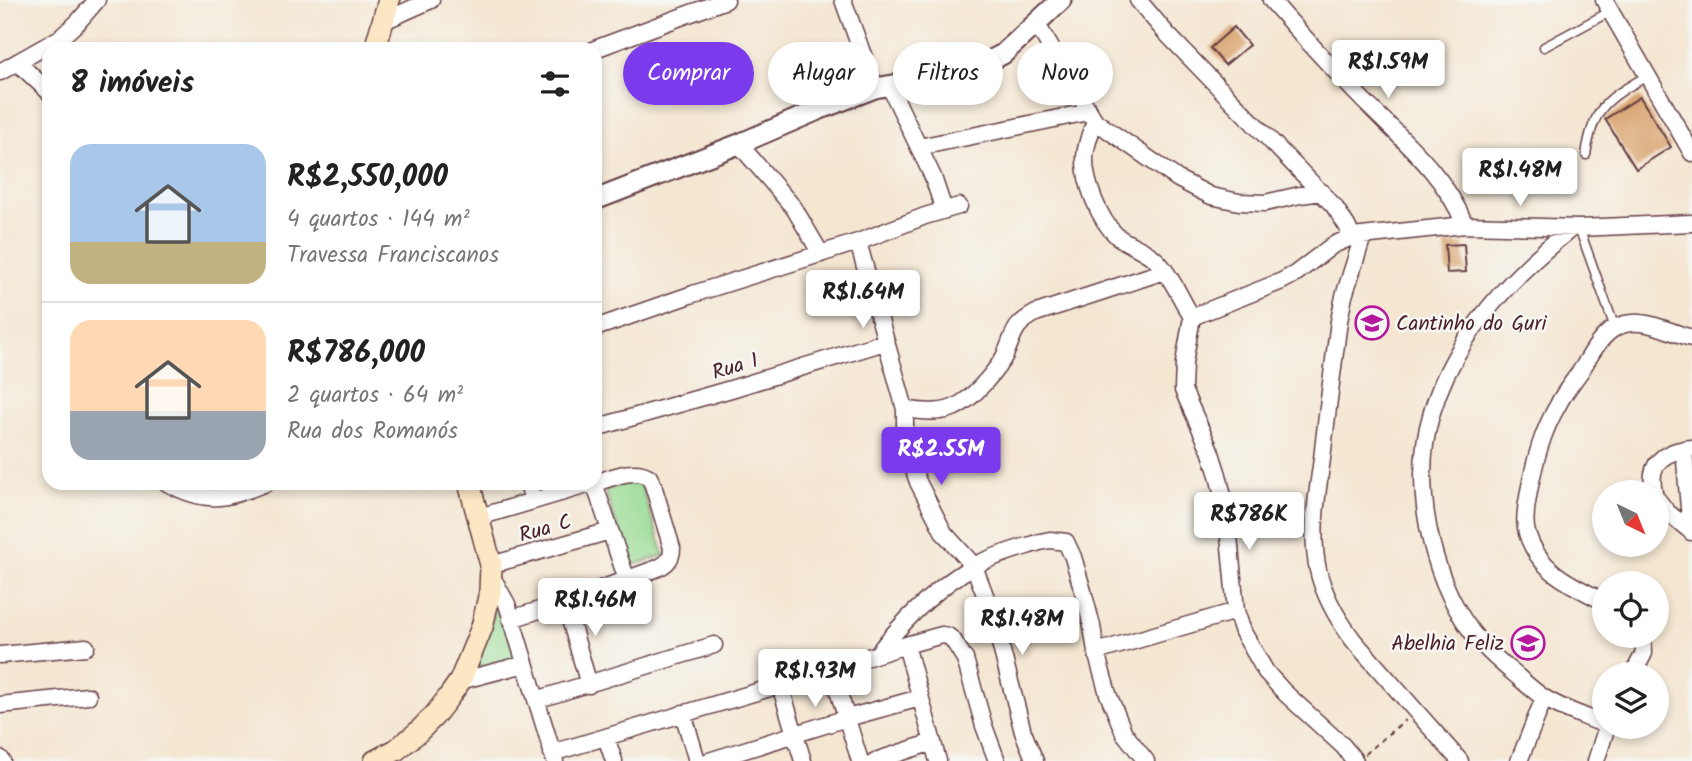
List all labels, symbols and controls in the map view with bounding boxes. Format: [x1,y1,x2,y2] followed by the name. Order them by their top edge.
[1323,41,1453,100] pin: R$1.59M
[623,42,754,105] chip: Comprar
[768,42,879,105] chip: Alugar
[893,42,1003,105] chip: Filtros
[1017,42,1113,105] chip: Novo
[1348,45,1428,81] text: R$1.59M
[70,60,194,108] text: 8 imóveis
[536,65,574,103] icon: filters
[1455,148,1585,208] pin: R$1.48M
[1478,153,1562,189] text: R$1.48M
[287,154,448,202] text: R$2,550,000
[126,172,210,256] icon: home
[287,202,469,238] text: 4 quartos · 144 m²
[287,238,499,274] text: Travessa Franciscanos
[798,270,928,330] pin: R$1.64M
[822,275,904,311] text: R$1.64M
[1353,304,1391,342] school or university icon: Cantinho do Guri
[1396,308,1547,341] place label: Cantinho do Guri
[287,330,425,378] text: R$786,000
[708,345,763,390] street label: Rua 1
[126,348,210,432] icon: home
[287,378,463,414] text: 2 quartos · 64 m²
[287,414,458,450] text: Rua dos Romanós
[876,428,1006,487] pin: R$2.55M
[898,432,984,468] text: R$2.55M
[1592,480,1670,556] north arrow
[1592,480,1669,739] map controls
[1192,492,1306,552] pin: R$786K
[1210,497,1288,533] text: R$786K
[515,506,576,553] street label: Rua C
[1592,571,1669,648] button: locate
[530,578,660,638] pin: R$1.46M
[554,583,636,619] text: R$1.46M
[957,598,1087,657] pin: R$1.48M
[980,602,1064,638] text: R$1.48M
[1509,624,1547,662] school or university icon: Abelhia Feliz
[1391,628,1504,661] place label: Abelhia Feliz
[750,650,880,709] pin: R$1.93M
[774,654,856,690] text: R$1.93M
[1592,662,1669,739] button: layers

